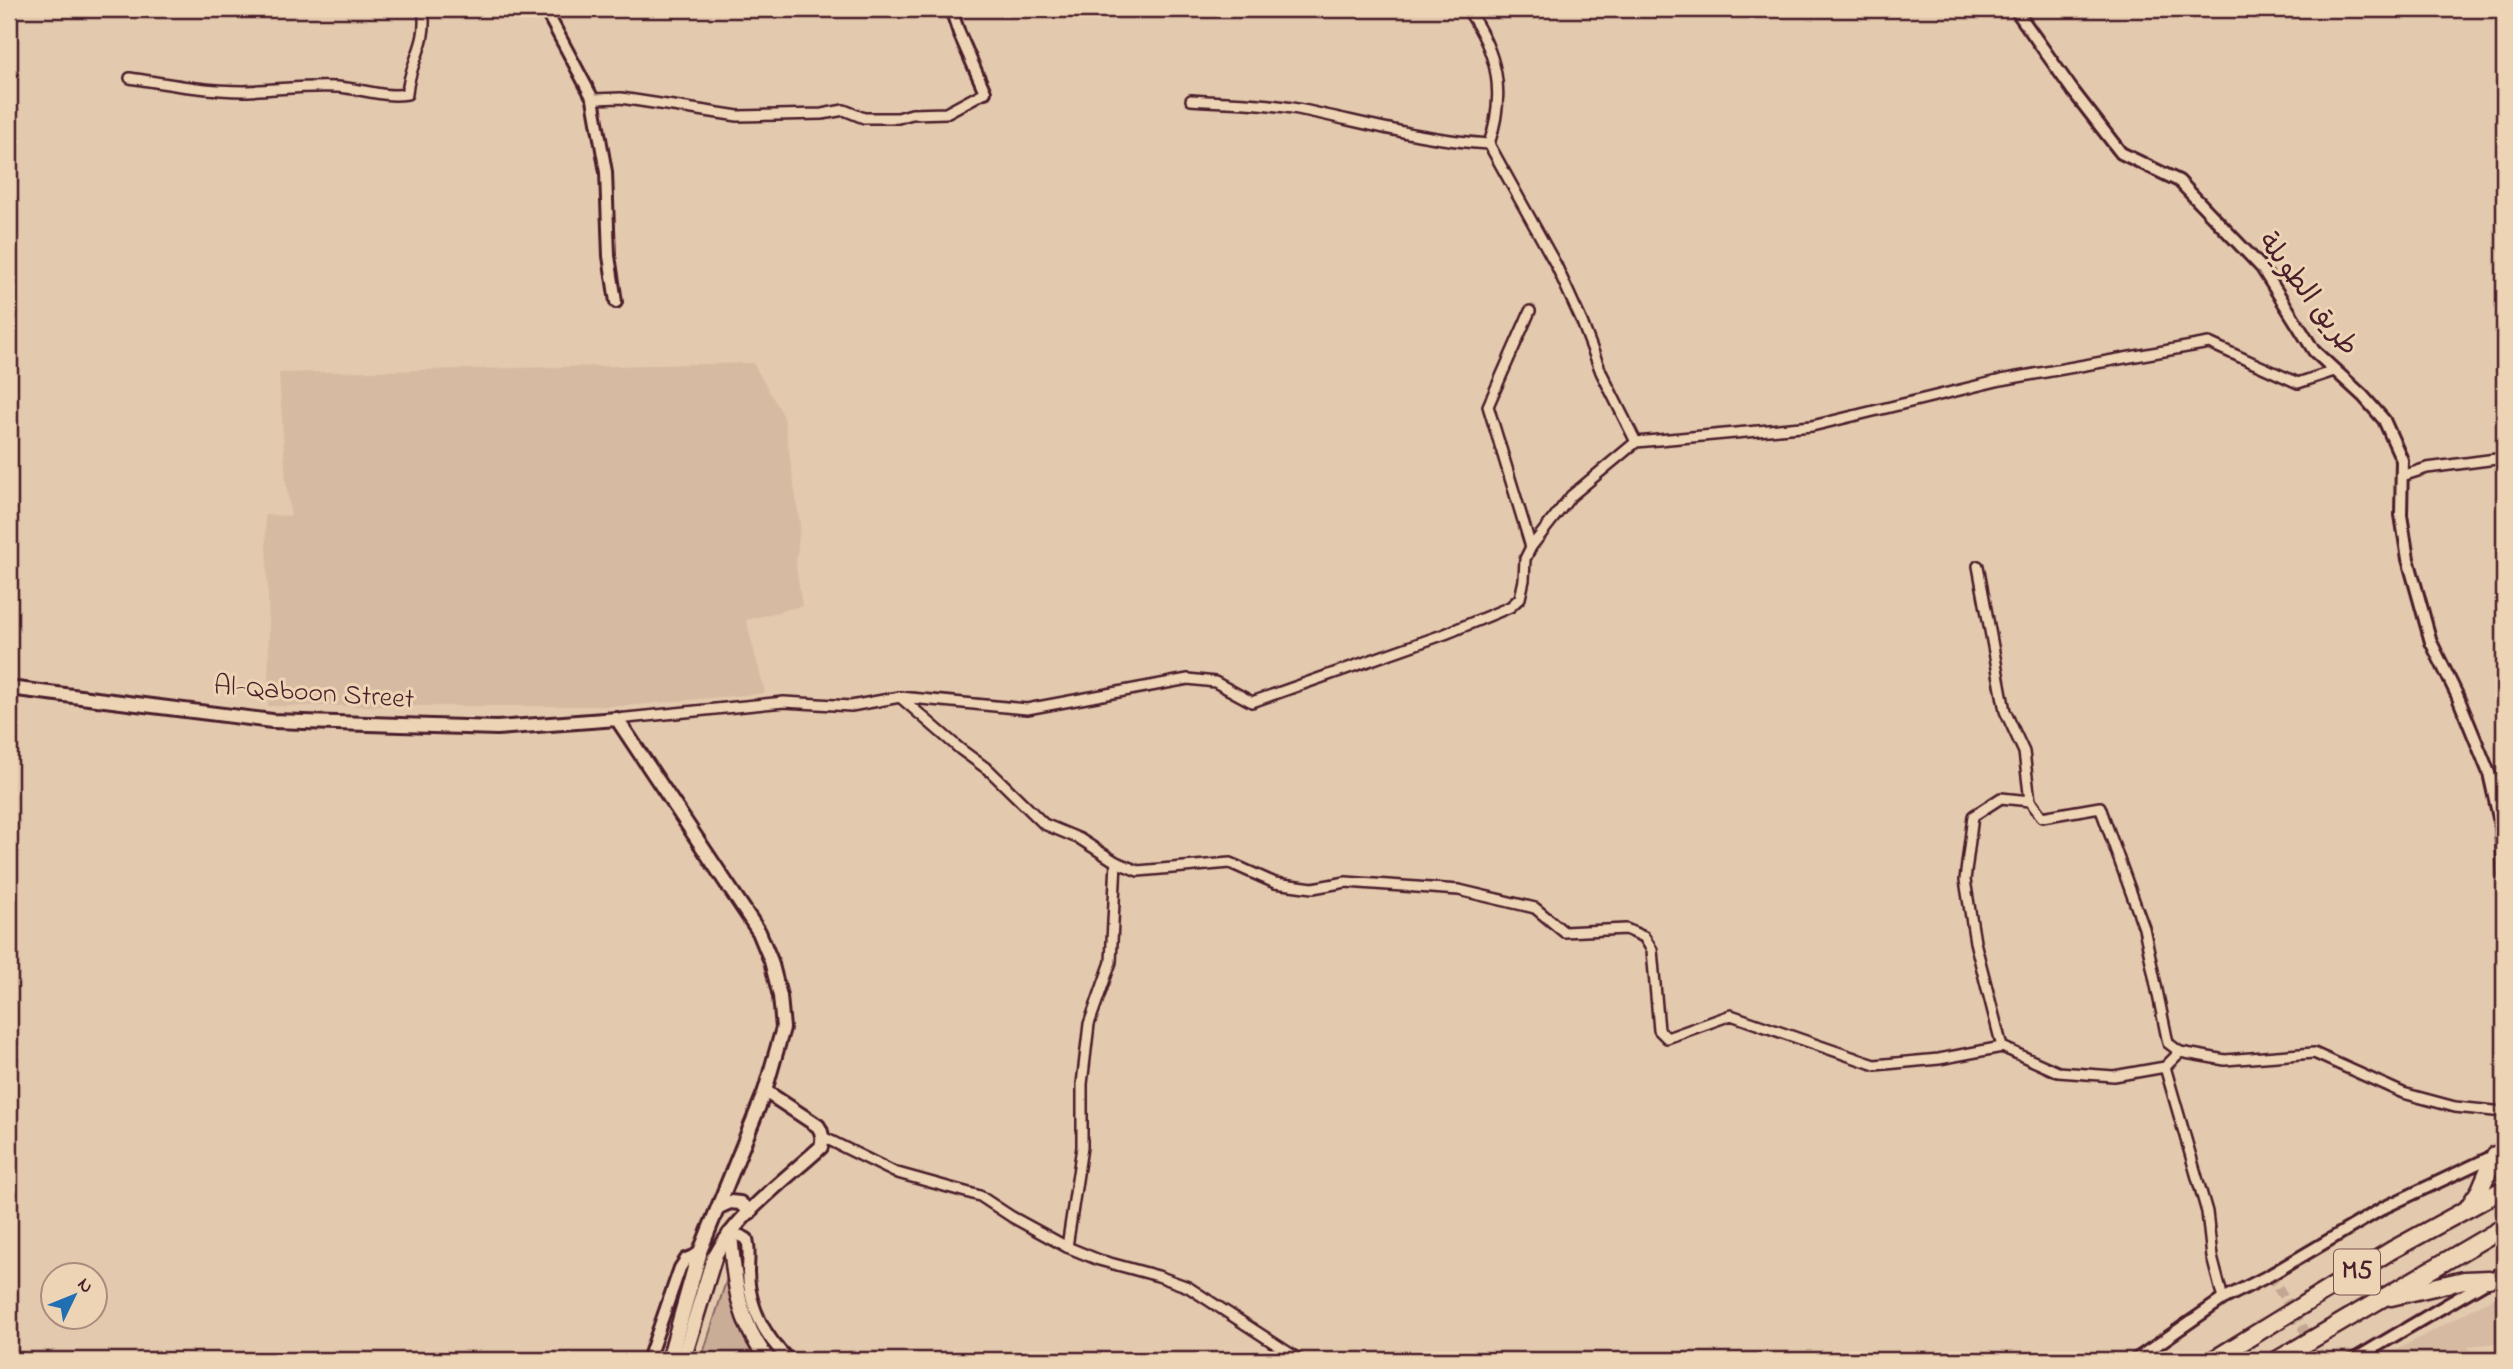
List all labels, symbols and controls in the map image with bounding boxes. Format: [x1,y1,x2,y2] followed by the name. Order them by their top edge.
[2247,224,2367,366] street label: طريق الطويلة
[212,667,416,721] street label: Al-Qaboon Street
[2334,1250,2380,1294] road number: M5
[38,1260,108,1330] north arrow
[70,1272,99,1300] text: N

